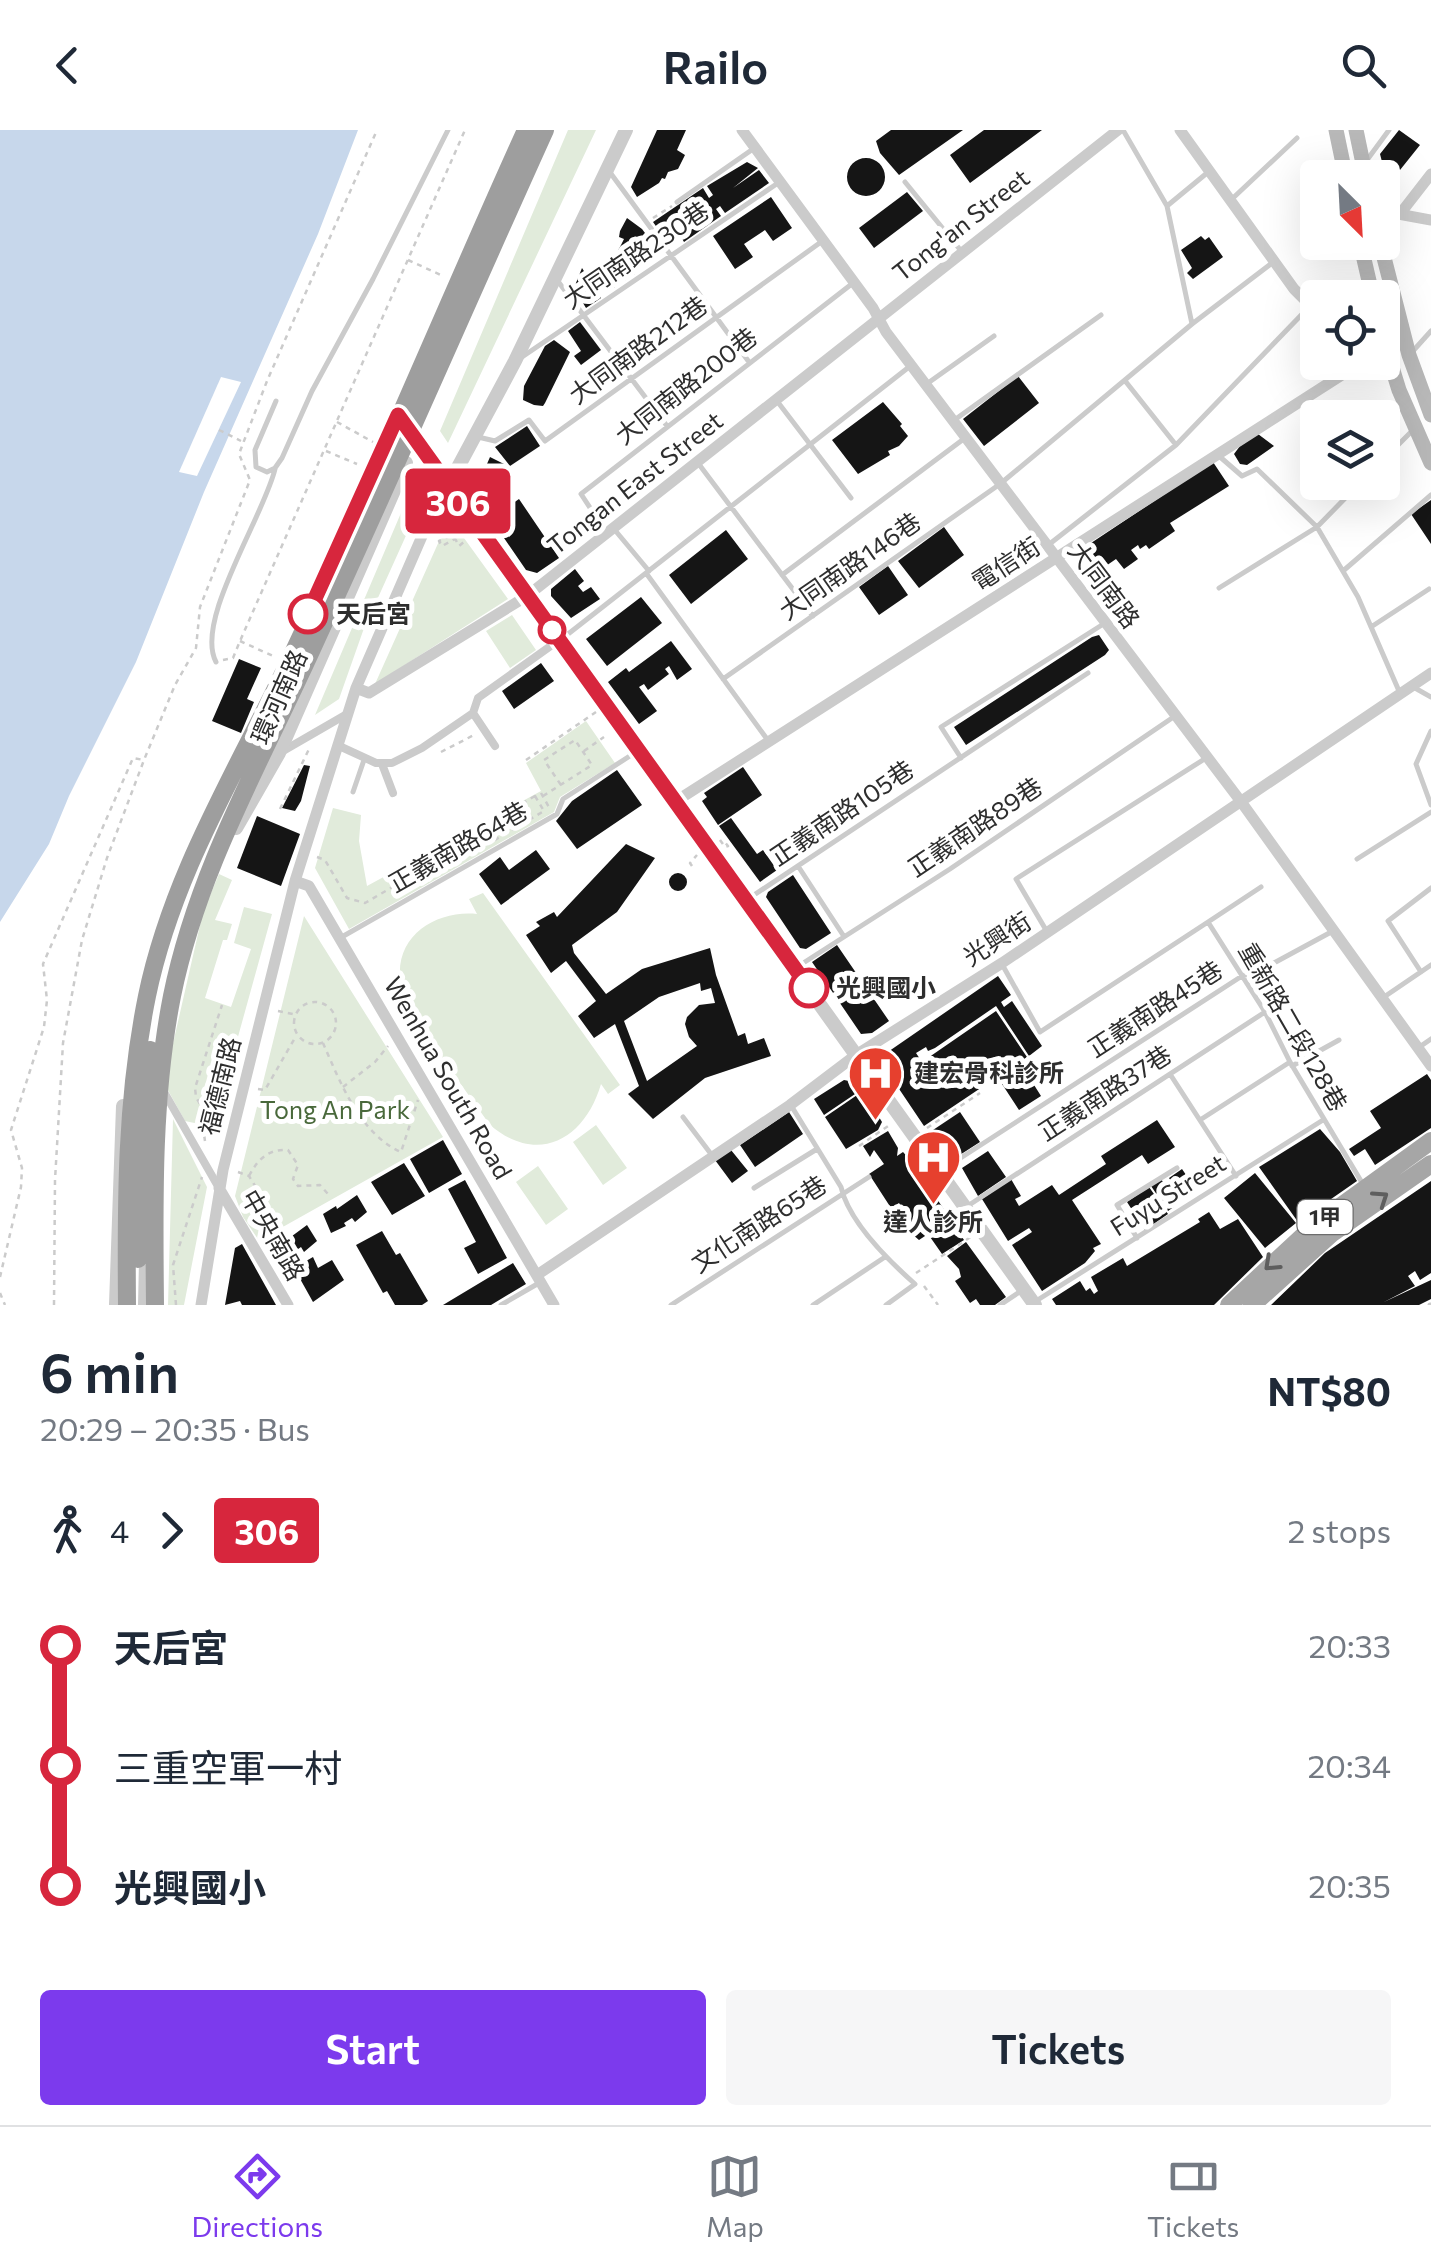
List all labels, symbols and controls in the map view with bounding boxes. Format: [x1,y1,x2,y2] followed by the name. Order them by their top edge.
[40,38,95,93] icon: back
[663,38,768,93] text: Railo
[1336,38,1391,93] icon: search
[1300,160,1400,260] north arrow
[1300,160,1400,500] map controls
[886,162,1035,287] street label: Tong'an Street
[557,194,714,314] street label: 大同南路230巷
[1300,280,1400,380] button: locate
[562,289,712,409] street label: 大同南路212巷
[609,321,762,450] street label: 大同南路200巷
[1300,400,1400,500] button: layers
[541,405,728,560] street label: Tongan East Street
[400,468,516,534] line badge: 306
[425,480,491,523] text: 306
[773,505,926,625] street label: 大同南路146巷
[966,530,1045,596] street label: 電信街
[1063,535,1147,633] street label: 大同南路
[289,595,327,633] marker: 天后宮
[336,598,411,628] place label: 天后宮
[539,617,565,643] unlabelled marker
[244,645,312,748] street label: 環河南路
[764,753,919,871] street label: 正義南路105巷
[902,770,1047,882] street label: 正義南路89巷
[383,794,532,898] street label: 正義南路64巷
[957,905,1036,971] street label: 光興街
[1233,937,1354,1116] street label: 重新路二段128巷
[1082,954,1227,1063] street label: 正義南路45巷
[790,969,828,1007] marker: 光興國小
[379,971,519,1184] street label: Wenhua South Road
[836,972,936,1002] place label: 光興國小
[192,1034,246,1138] street label: 福德南路
[1032,1038,1177,1146] street label: 正義南路37巷
[845,1043,905,1122] hospital icon: 建宏骨科診所
[914,1057,1064,1087] place label: 建宏骨科診所
[260,1094,411,1124] park label: Tong An Park
[903,1127,963,1206] hospital icon: 達人診所
[1104,1147,1231,1241] street label: Fuyu Street
[685,1168,831,1278] street label: 文化南路65巷
[236,1184,312,1285] street label: 中央南路
[1369,1192,1388,1210] one-way arrow
[1298,1200,1352,1234] road number: 1甲
[883,1206,983,1236] place label: 達人診所
[1264,1252,1282,1270] one-way arrow
[40,1337,179,1404] text: 6 min
[1267,1367,1391,1414] text: NT$80
[40,1408,310,1448] text: 20:29 – 20:35 · Bus
[40,1503,95,1558] icon: walk
[144,1503,199,1558] icon: forward
[234,1509,299,1552] text: 306
[110,1510,129,1550] text: 4
[1287,1510,1391,1550] text: 2 stops
[114,1623,228,1670] text: 天后宮
[1308,1625,1391,1665] text: 20:33
[114,1743,342,1790] text: 三重空軍一村
[1307,1745,1391,1785] text: 20:34
[114,1863,266,1910] text: 光興國小
[1308,1865,1391,1905] text: 20:35
[40,1990,706,2105] button: Start
[726,1990,1391,2105] button: Tickets
[192,2149,323,2243] tab: Directions
[706,2149,764,2243] tab: Map
[1147,2149,1239,2243] tab: Tickets

